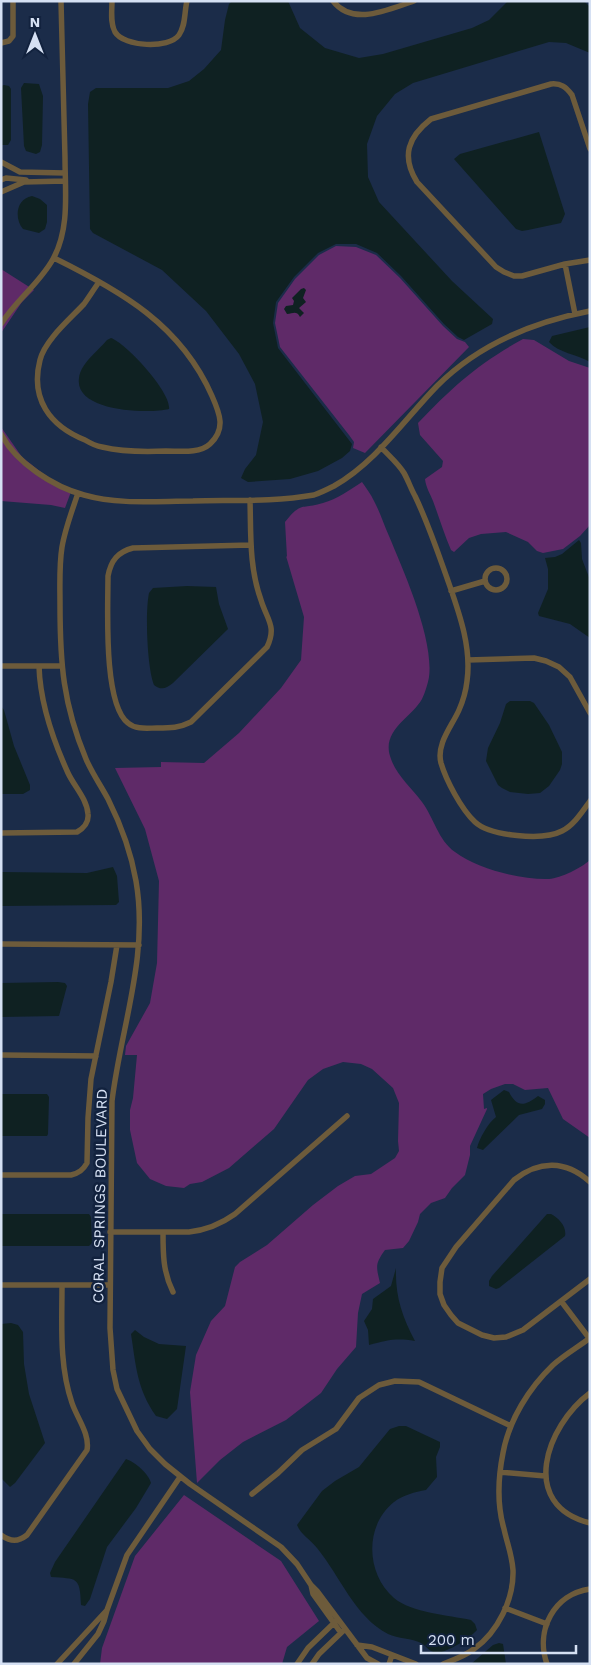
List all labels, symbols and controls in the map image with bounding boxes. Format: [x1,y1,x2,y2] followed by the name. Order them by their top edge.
[10,10,60,60] north arrow
[30,14,40,30] text: N
[89,1089,111,1303] street label: CORAL SPRINGS BOULEVARD
[421,1622,576,1654] scale bar
[428,1631,475,1649] text: 200 m

